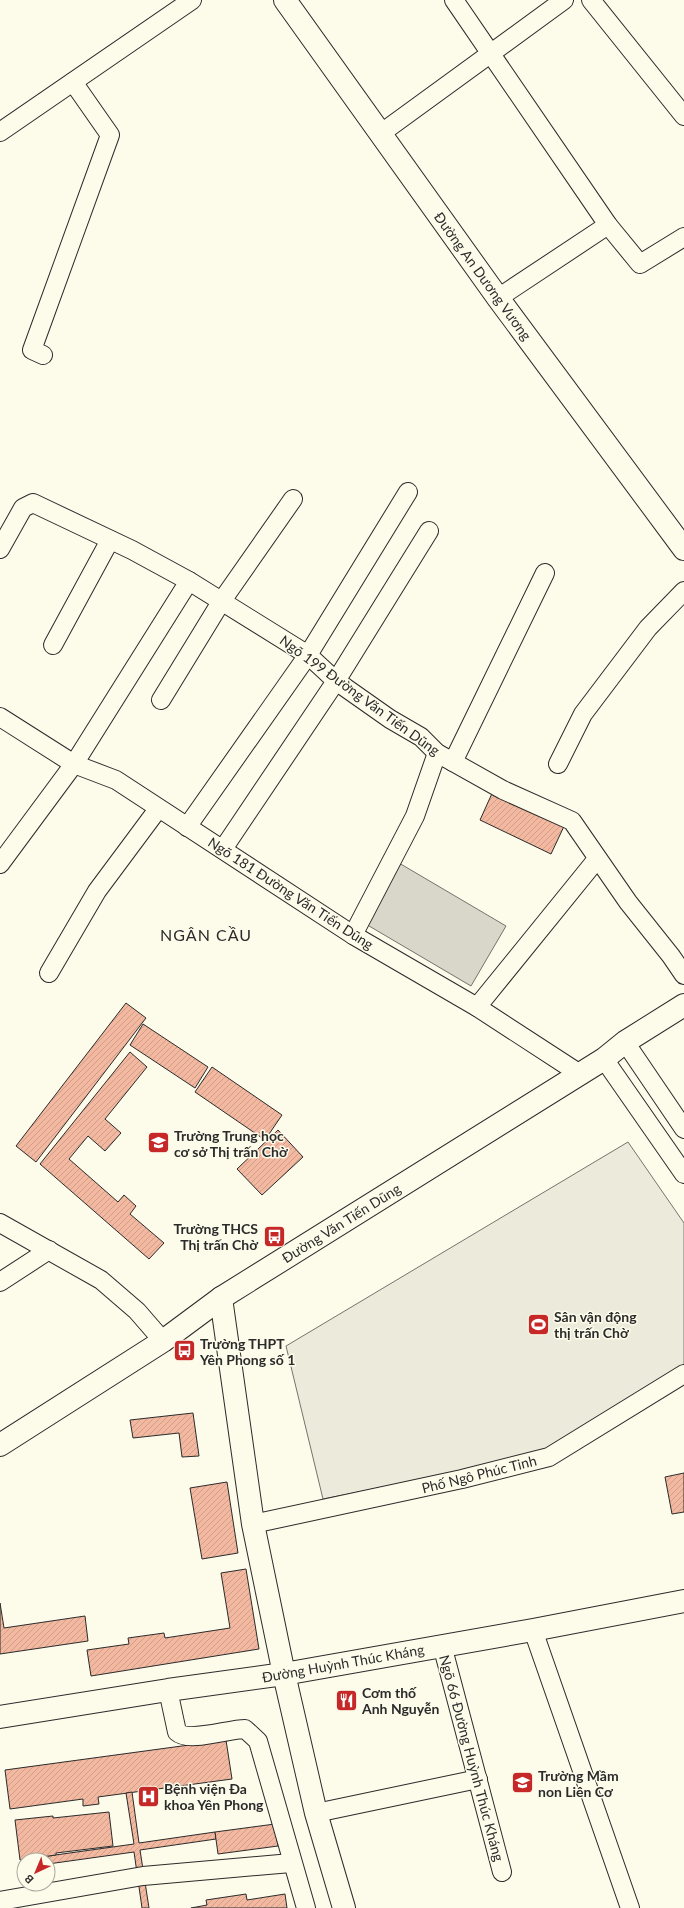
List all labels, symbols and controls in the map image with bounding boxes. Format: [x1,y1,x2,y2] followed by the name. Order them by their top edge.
[431,209,535,343] street label: Đường An Dương Vương
[277,631,443,759] street label: Ngõ 199 Đường Văn Tiến Dũng
[205,833,377,953] street label: Ngõ 181 Đường Văn Tiến Dũng
[160,925,252,944] district label: NGÂN CẦU
[174,1127,289,1160] place label: Trường Trung học cơ sở Thị trấn Chờ
[145,1130,171,1156] school or university icon: Trường Trung học cơ sở Thị trấn Chờ
[279,1180,403,1266] street label: Đường Văn Tiến Dũng
[174,1220,259,1253] place label: Trường THCS Thị trấn Chờ
[261,1223,287,1249] bus stop icon: Trường THCS Thị trấn Chờ
[554,1308,637,1341] place label: Sân vận động thị trấn Chờ
[525,1311,551,1337] sports icon: Sân vận động thị trấn Chờ
[199,1335,295,1368] place label: Trường THPT Yên Phong số 1
[172,1338,198,1364] bus stop icon: Trường THPT Yên Phong số 1
[420,1451,538,1497] street label: Phố Ngô Phúc Tinh
[261,1640,425,1686] street label: Đường Huỳnh Thúc Kháng
[436,1653,508,1863] street label: Ngõ 66 Đường Huỳnh Thúc Kháng
[361,1684,439,1717] place label: Cơm thố Anh Nguyễn
[334,1687,360,1713] restaurant icon: Cơm thố Anh Nguyễn
[538,1767,619,1800] place label: Trường Mầm non Liên Cơ
[509,1770,535,1796] school or university icon: Trường Mầm non Liên Cơ
[164,1780,264,1813] place label: Bệnh viện Đa khoa Yên Phong
[136,1783,162,1809] hospital icon: Bệnh viện Đa khoa Yên Phong
[16,1852,56,1892] north arrow
[22,1872,36,1887] text: B

